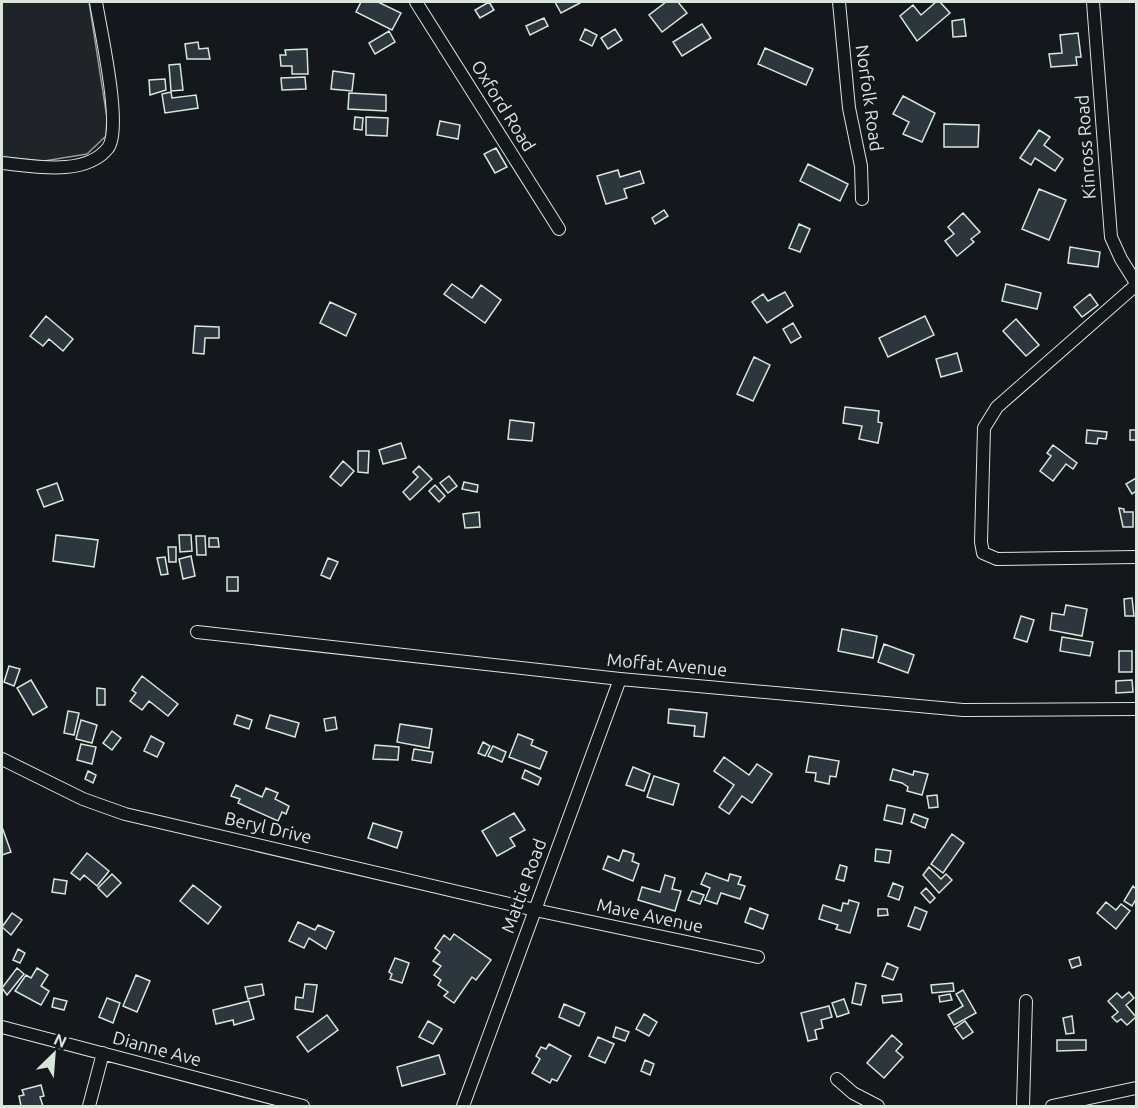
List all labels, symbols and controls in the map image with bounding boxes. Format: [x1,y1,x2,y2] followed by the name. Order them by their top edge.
[853,43,887,152] street label: Norfolk Road
[468,56,540,155] street label: Oxford Road
[1071,94,1099,200] street label: Kinross Road
[606,649,728,679] street label: Moffat Avenue
[223,807,314,847] street label: Beryl Drive
[497,836,549,936] street label: Mattie Road
[595,894,705,936] street label: Mave Avenue
[24,1024,84,1084] north arrow
[111,1027,204,1069] street label: Dianne Ave
[51,1030,70,1051] text: N

